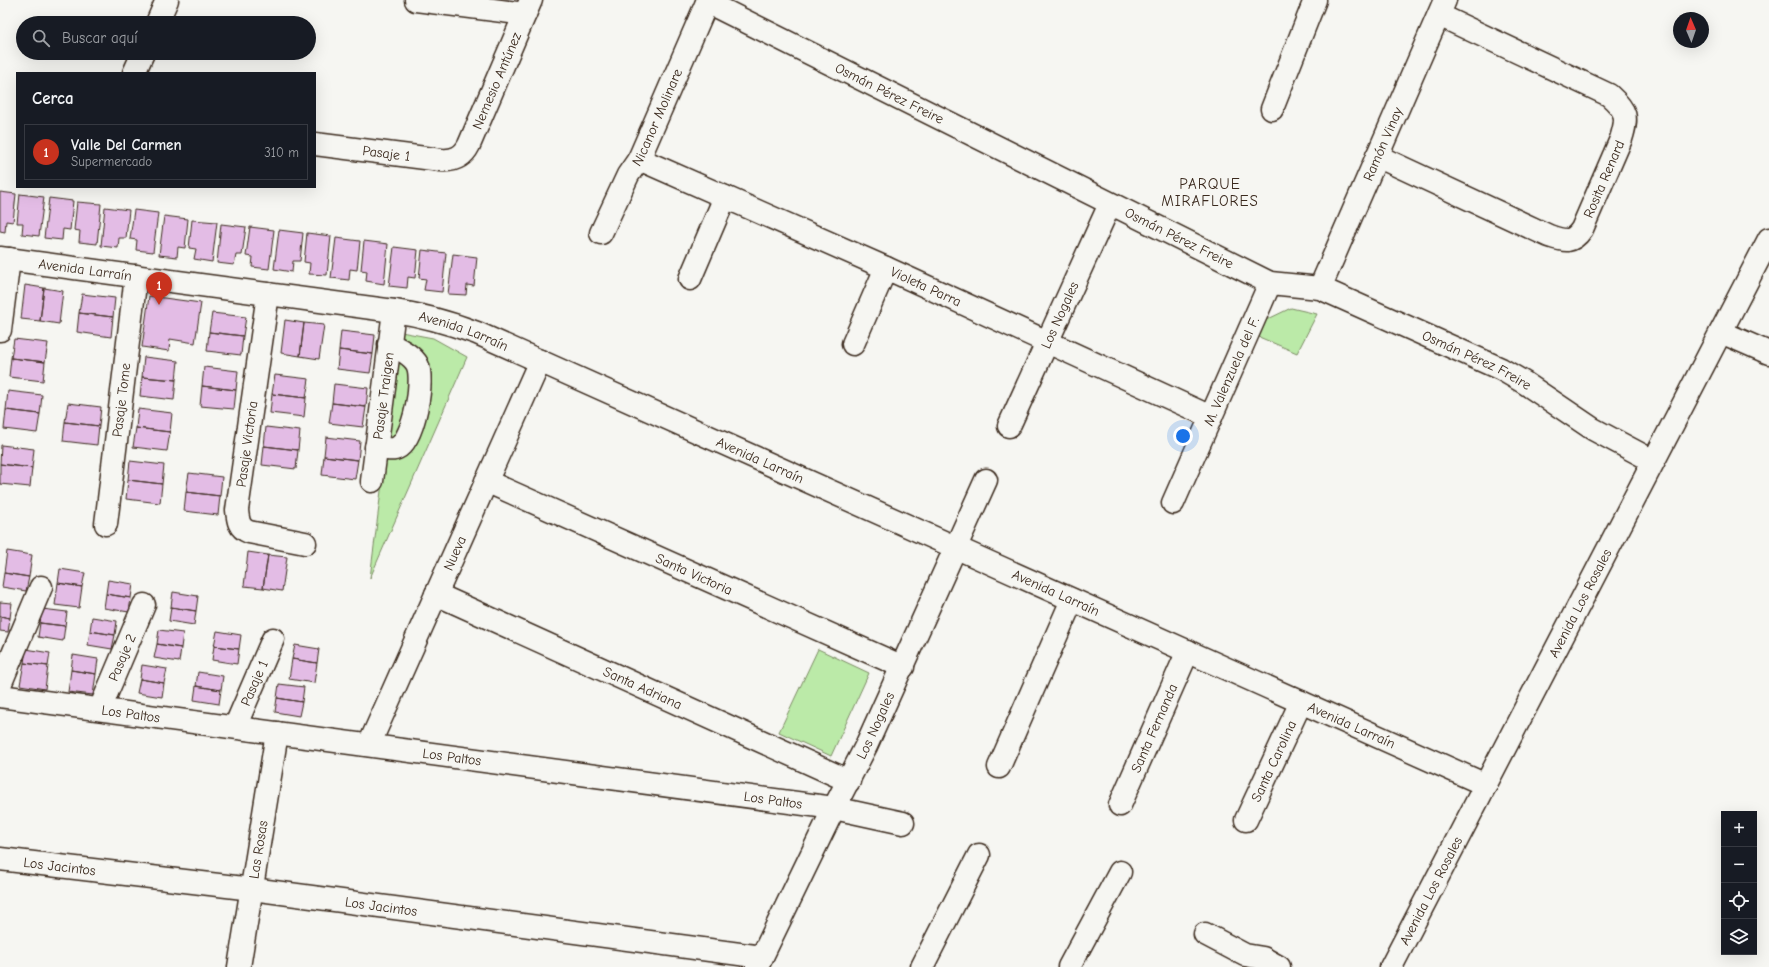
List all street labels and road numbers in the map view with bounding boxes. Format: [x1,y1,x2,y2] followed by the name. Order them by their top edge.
[468,30,525,132] street label: Nemesio Antúnez
[832,59,947,127] street label: Osmán Pérez Freire
[628,66,686,169] street label: Nicanor Molinare
[1359,104,1406,184] street label: Ramón Vinay
[1579,138,1628,220] street label: Rosita Renard
[362,142,411,165] street label: Pasaje 1
[1122,204,1237,272] street label: Osmán Pérez Freire
[37,255,133,284] street label: Avenida Larraín
[888,263,964,310] street label: Violeta Parra
[1037,279,1082,351] street label: Los Nogales
[417,307,511,354] street label: Avenida Larraín
[1200,314,1263,428] street label: M. Valenzuela del F.
[1420,326,1535,393] street label: Osmán Pérez Freire
[369,351,397,440] street label: Pasaje Traigen
[108,362,134,438] street label: Pasaje Tome
[233,400,261,488] street label: Pasaje Victoria
[714,433,807,487] street label: Avenida Larraín
[439,533,470,573] street label: Nueva
[1545,546,1615,660] street label: Avenida Los Rosales
[653,549,735,598] street label: Santa Victoria
[1010,565,1102,619] street label: Avenida Larraín
[104,631,139,684] street label: Pasaje 2
[237,657,271,708] street label: Pasaje 1
[601,662,685,713] street label: Santa Adriana
[1127,681,1181,775] street label: Santa Fernanda
[852,689,898,762] street label: Los Nogales
[1305,698,1398,752] street label: Avenida Larraín
[100,701,161,726] street label: Los Paltos
[1247,718,1300,805] street label: Santa Carolina
[422,744,482,769] street label: Los Paltos
[743,787,804,812] street label: Los Paltos
[245,819,271,880] street label: Las Rosas
[1395,833,1466,948] street label: Avenida Los Rosales
[22,853,97,879] street label: Los Jacintos
[344,893,418,919] street label: Los Jacintos

